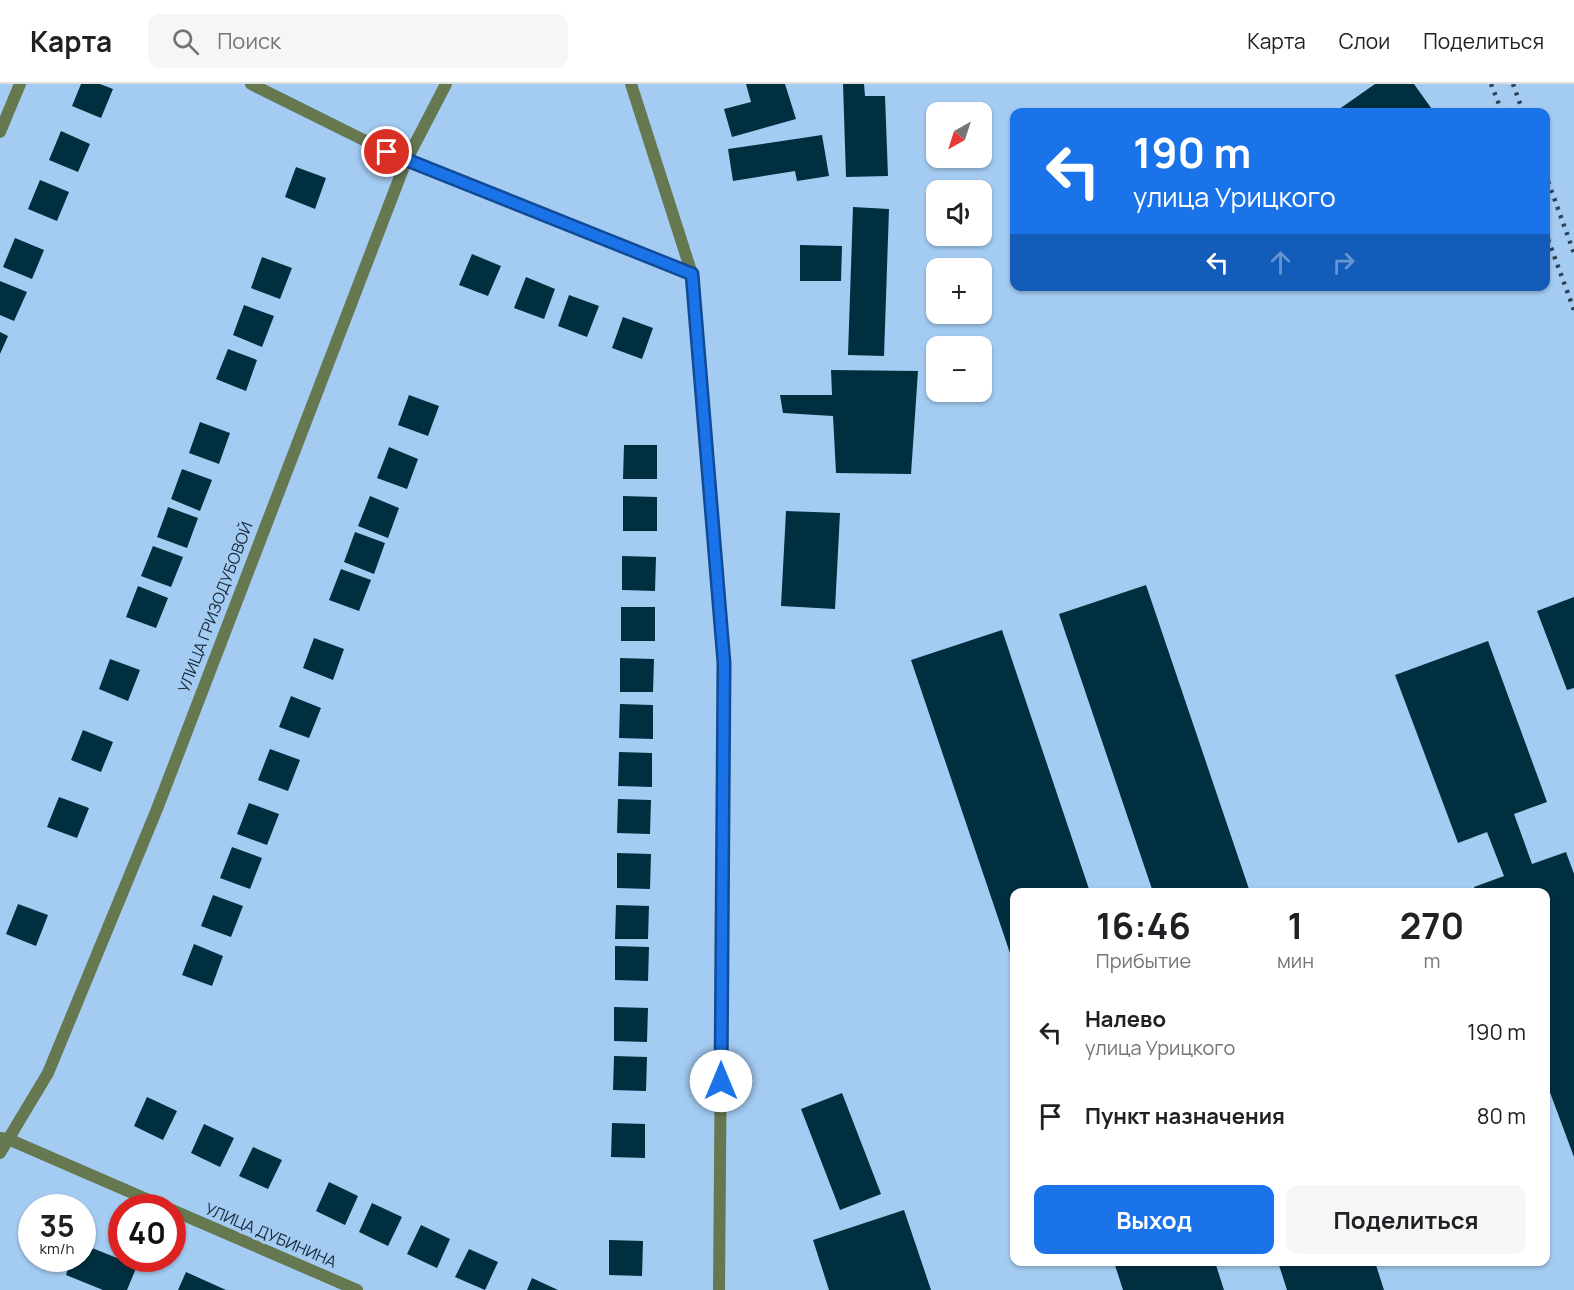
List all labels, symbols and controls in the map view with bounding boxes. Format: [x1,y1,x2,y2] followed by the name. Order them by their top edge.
[148,14,568,68] search box
[30,22,112,60] text: Карта
[169,25,202,58] icon: search
[217,26,281,56] text: Поиск
[1247,27,1306,55] text: Карта
[1339,27,1390,55] text: Слои
[1423,27,1544,55] text: Поделиться
[926,102,992,168] north arrow
[926,102,992,402] map controls
[1133,123,1251,181] text: 190 m
[361,126,412,177] pin
[1034,132,1112,210] icon: left
[370,135,403,168] icon: arrive
[1133,178,1336,215] text: улица Урицкого
[926,180,992,246] button: sound
[1201,246,1234,279] icon: left
[1264,246,1297,279] icon: ahead
[1327,246,1360,279] icon: right
[926,258,992,324] button: +
[926,336,992,402] button: −
[172,519,258,695] street label: УЛИЦА ГРИЗОДУБОВОЙ
[1096,901,1191,950] text: 16:46
[1288,901,1303,950] text: 1
[1400,901,1464,950] text: 270
[1096,947,1191,974] text: Прибытие
[1277,947,1314,974] text: мин
[1424,947,1440,974] text: m
[1085,1004,1166,1034] text: Налево
[1034,1016,1067,1049] icon: left
[1467,1017,1526,1047] text: 190 m
[1085,1034,1235,1061] text: улица Урицкого
[689,1049,753,1113] position arrow
[1034,1100,1067,1133] icon: arrive
[1085,1101,1285,1131] text: Пункт назначения
[1477,1101,1526,1131] text: 80 m
[1034,1185,1274,1254] button: Выход
[1286,1185,1526,1254] button: Поделиться
[108,1194,186,1272] speed limit sign: 40
[202,1197,340,1273] street label: УЛИЦА ДУБИНИНА
[39,1205,75,1246] text: 35
[40,1238,74,1259] text: km/h

